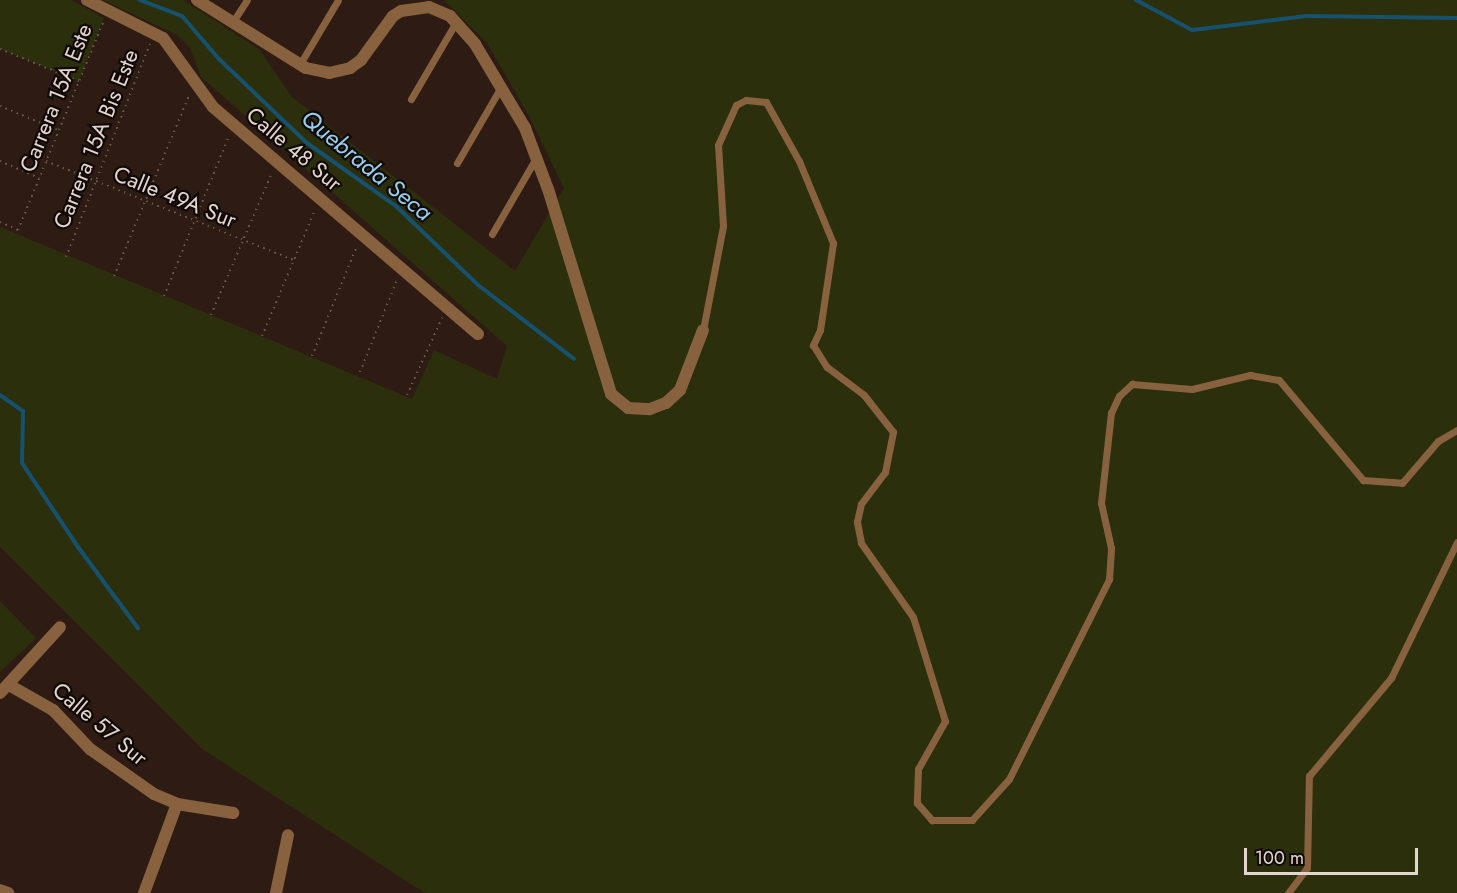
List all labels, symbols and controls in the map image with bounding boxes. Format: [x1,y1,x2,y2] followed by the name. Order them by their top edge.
[14,20,98,176] street label: Carrera 15A Este
[48,46,144,232] street label: Carrera 15A Bis Este
[241,102,347,196] street label: Calle 48 Sur
[296,103,438,227] water label: Quebrada Seca
[110,160,240,234] street label: Calle 49A Sur
[47,677,153,771] street label: Calle 57 Sur
[1247,836,1421,874] scale bar
[1255,845,1304,871] text: 100 m

